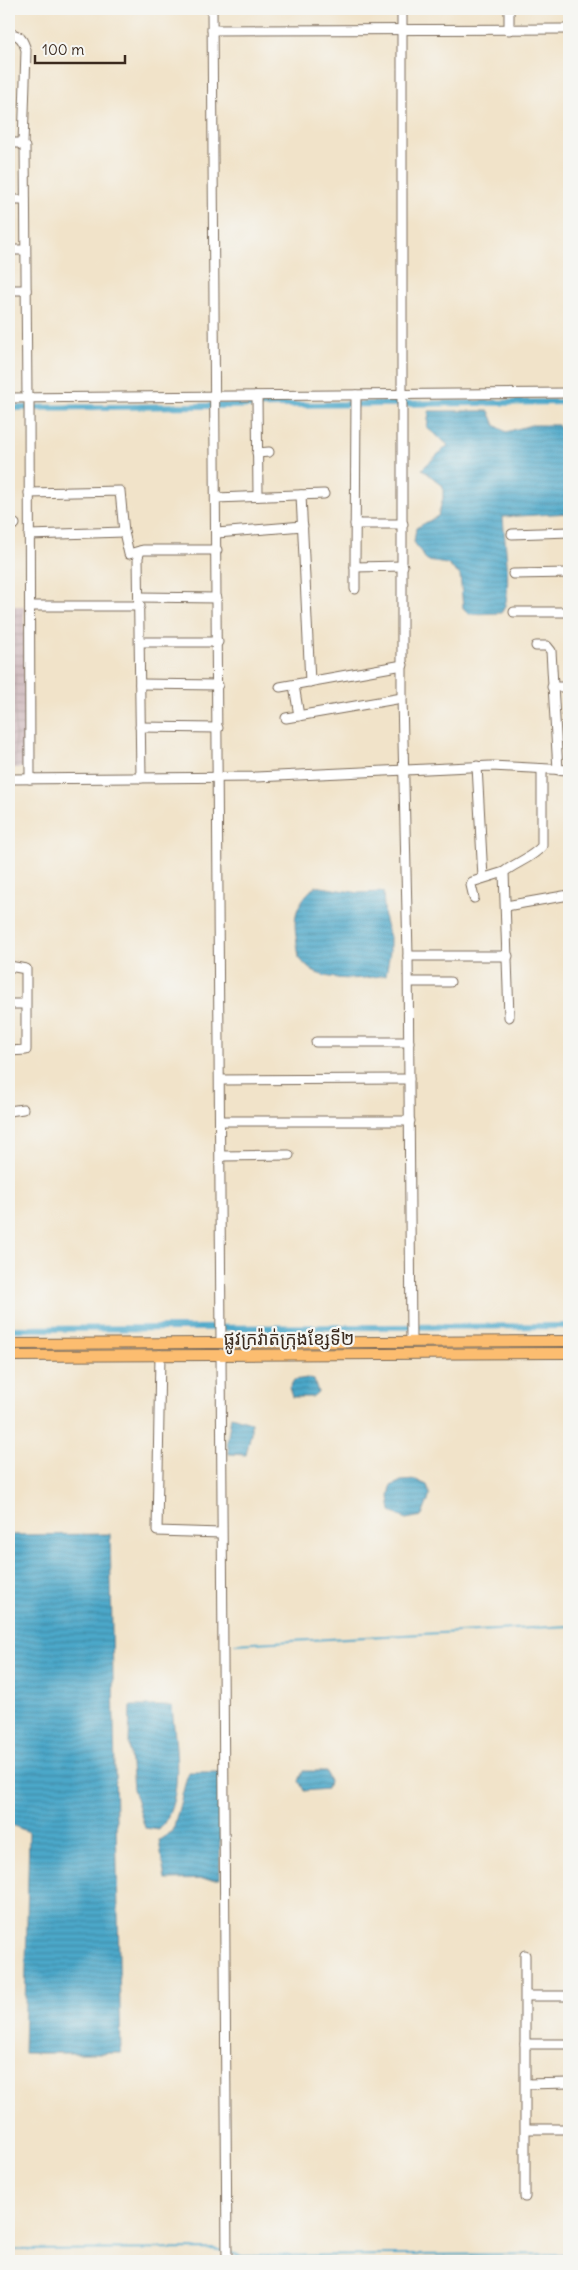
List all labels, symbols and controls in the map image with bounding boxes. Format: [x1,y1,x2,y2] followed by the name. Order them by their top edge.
[35,32,125,64] scale bar
[42,40,84,59] text: 100 m
[224,1327,354,1355] street label: ផ្លូវក្រវ៉ាត់ក្រុងខ្សែទី២

